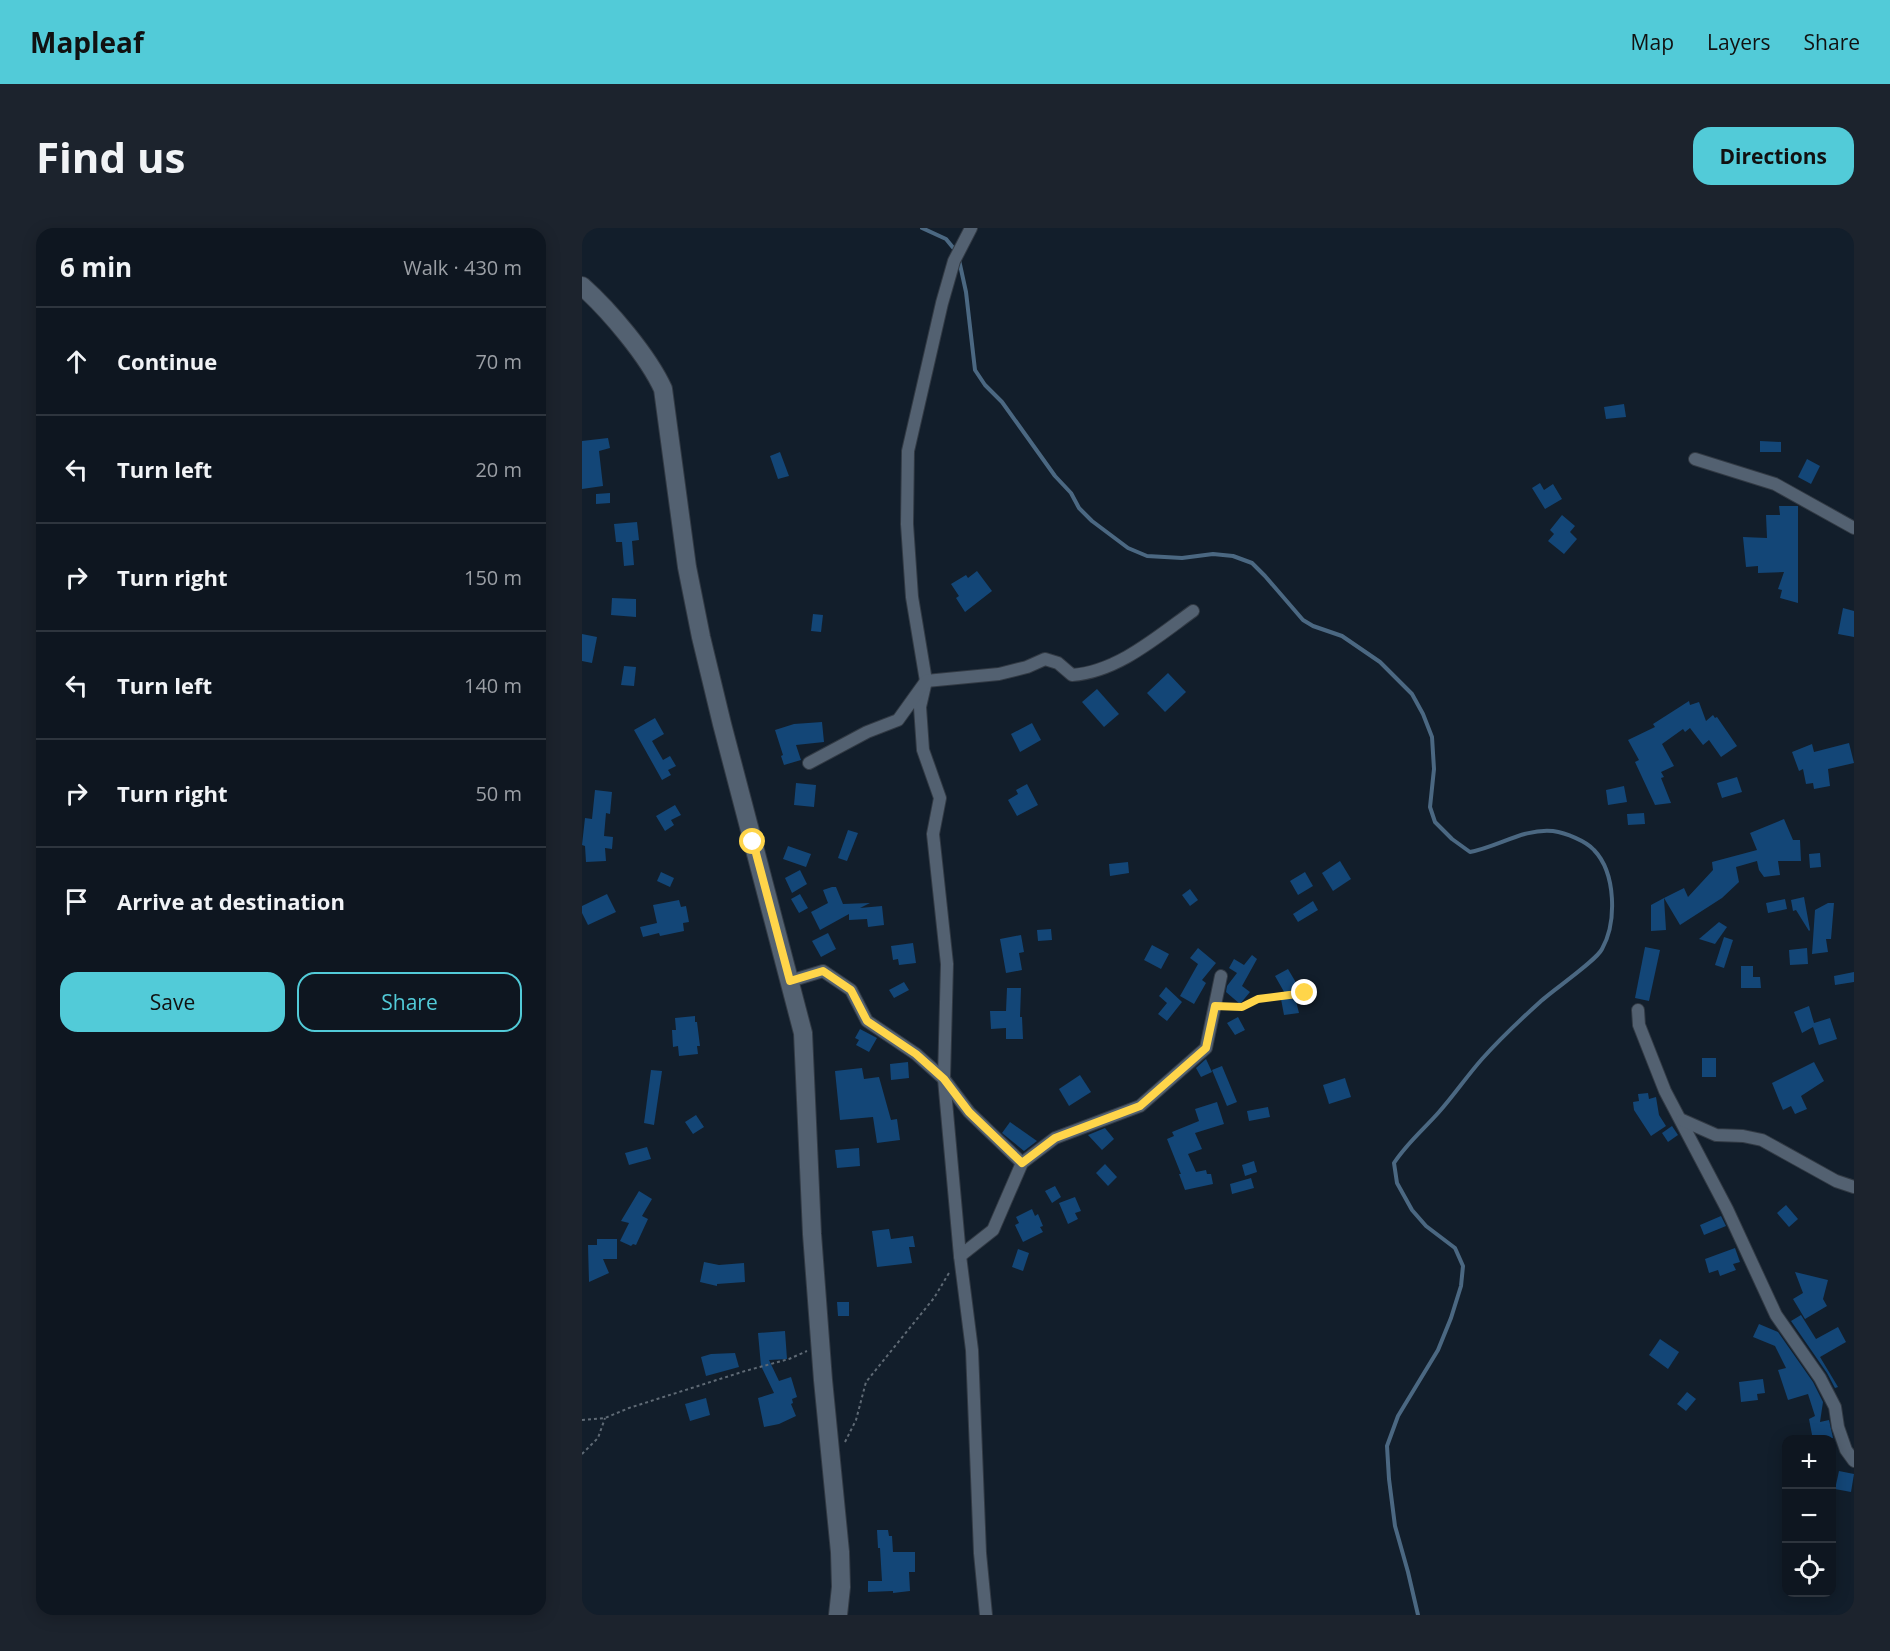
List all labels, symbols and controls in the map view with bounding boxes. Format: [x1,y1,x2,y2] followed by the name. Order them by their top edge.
[30,23,144,61] text: Mapleaf
[1631,28,1674,56] text: Map
[1707,28,1771,56] text: Layers
[1804,28,1860,56] text: Share
[1693,127,1854,185] button: Directions
[36,128,185,185] text: Find us
[60,249,132,285] text: 6 min
[403,254,522,281] text: Walk · 430 m
[60,345,93,378] icon: ahead
[117,346,217,376] text: Continue
[475,348,522,375] text: 70 m
[60,453,93,486] icon: left
[117,454,212,484] text: Turn left
[475,456,522,483] text: 20 m
[60,561,93,594] icon: right
[117,562,228,592] text: Turn right
[464,564,522,591] text: 150 m
[60,669,93,702] icon: left
[117,670,212,700] text: Turn left
[464,672,522,699] text: 140 m
[60,777,93,810] icon: right
[117,778,228,808] text: Turn right
[475,780,522,807] text: 50 m
[739,828,765,854] route start
[60,885,93,918] icon: arrive
[117,886,345,916] text: Arrive at destination
[60,972,285,1032] button: Save
[297,972,522,1032] button: Share
[1291,979,1317,1005] route end
[1782,1435,1836,1597] map controls
[1782,1435,1836,1489] button: +
[1782,1489,1836,1543] button: −
[1782,1543,1836,1597] button: locate

